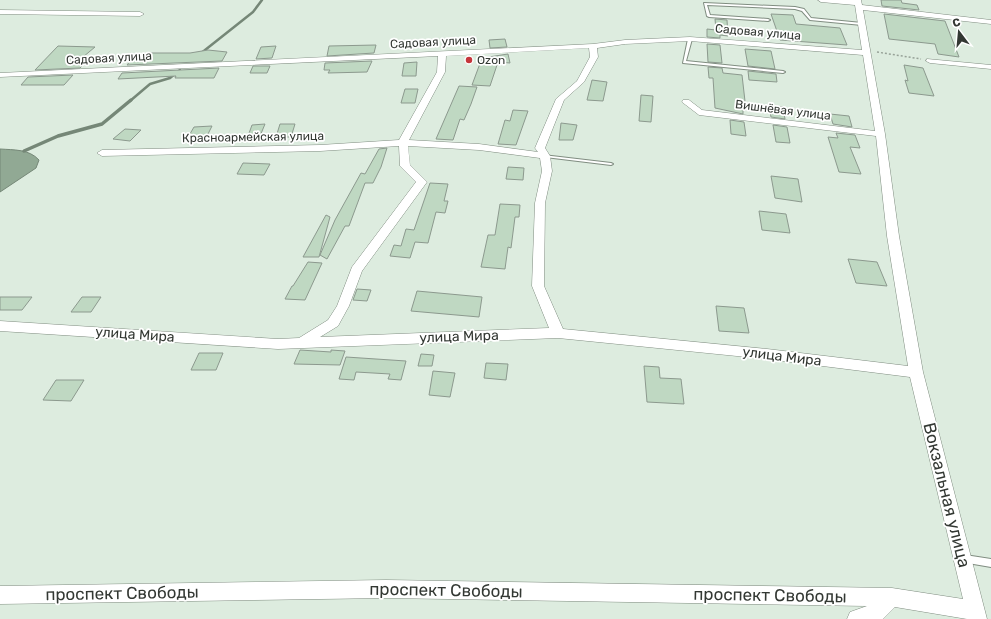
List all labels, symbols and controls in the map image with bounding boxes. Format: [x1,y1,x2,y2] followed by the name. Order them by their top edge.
[939,12,979,52] north arrow
[951,15,962,30] text: С
[715,21,801,43] street label: Садовая улица
[390,33,476,51] street label: Садовая улица
[66,49,152,67] street label: Садовая улица
[477,53,505,67] place label: Ozon
[464,55,474,65] marker: Ozon
[734,97,832,123] street label: Вишнёвая улица
[182,129,324,145] street label: Красноармейская улица
[95,323,175,346] street label: улица Мира
[419,327,499,346] street label: улица Мира
[741,343,822,370] street label: улица Мира
[919,420,975,570] street label: Вокзальная улица
[369,579,523,601] street label: проспект Свободы
[45,582,199,604] street label: проспект Свободы
[693,584,847,606] street label: проспект Свободы

